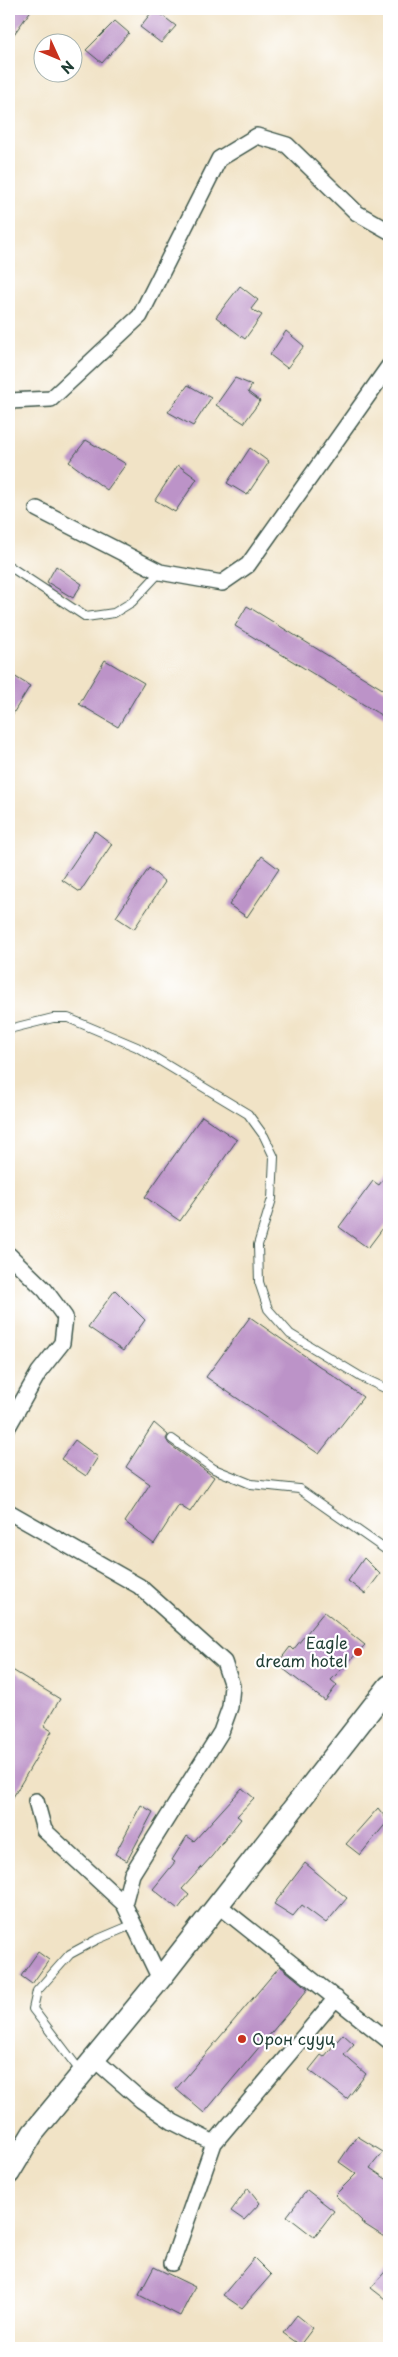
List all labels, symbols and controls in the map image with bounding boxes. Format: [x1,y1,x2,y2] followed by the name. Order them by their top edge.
[32,32,82,82] north arrow
[56,56,79,79] text: N
[255,1630,348,1672] place label: Eagle dream hotel
[352,1646,364,1658] marker: Eagle dream hotel
[252,2026,335,2050] place label: Орон сууц
[236,2033,248,2045] marker: Орон сууц

